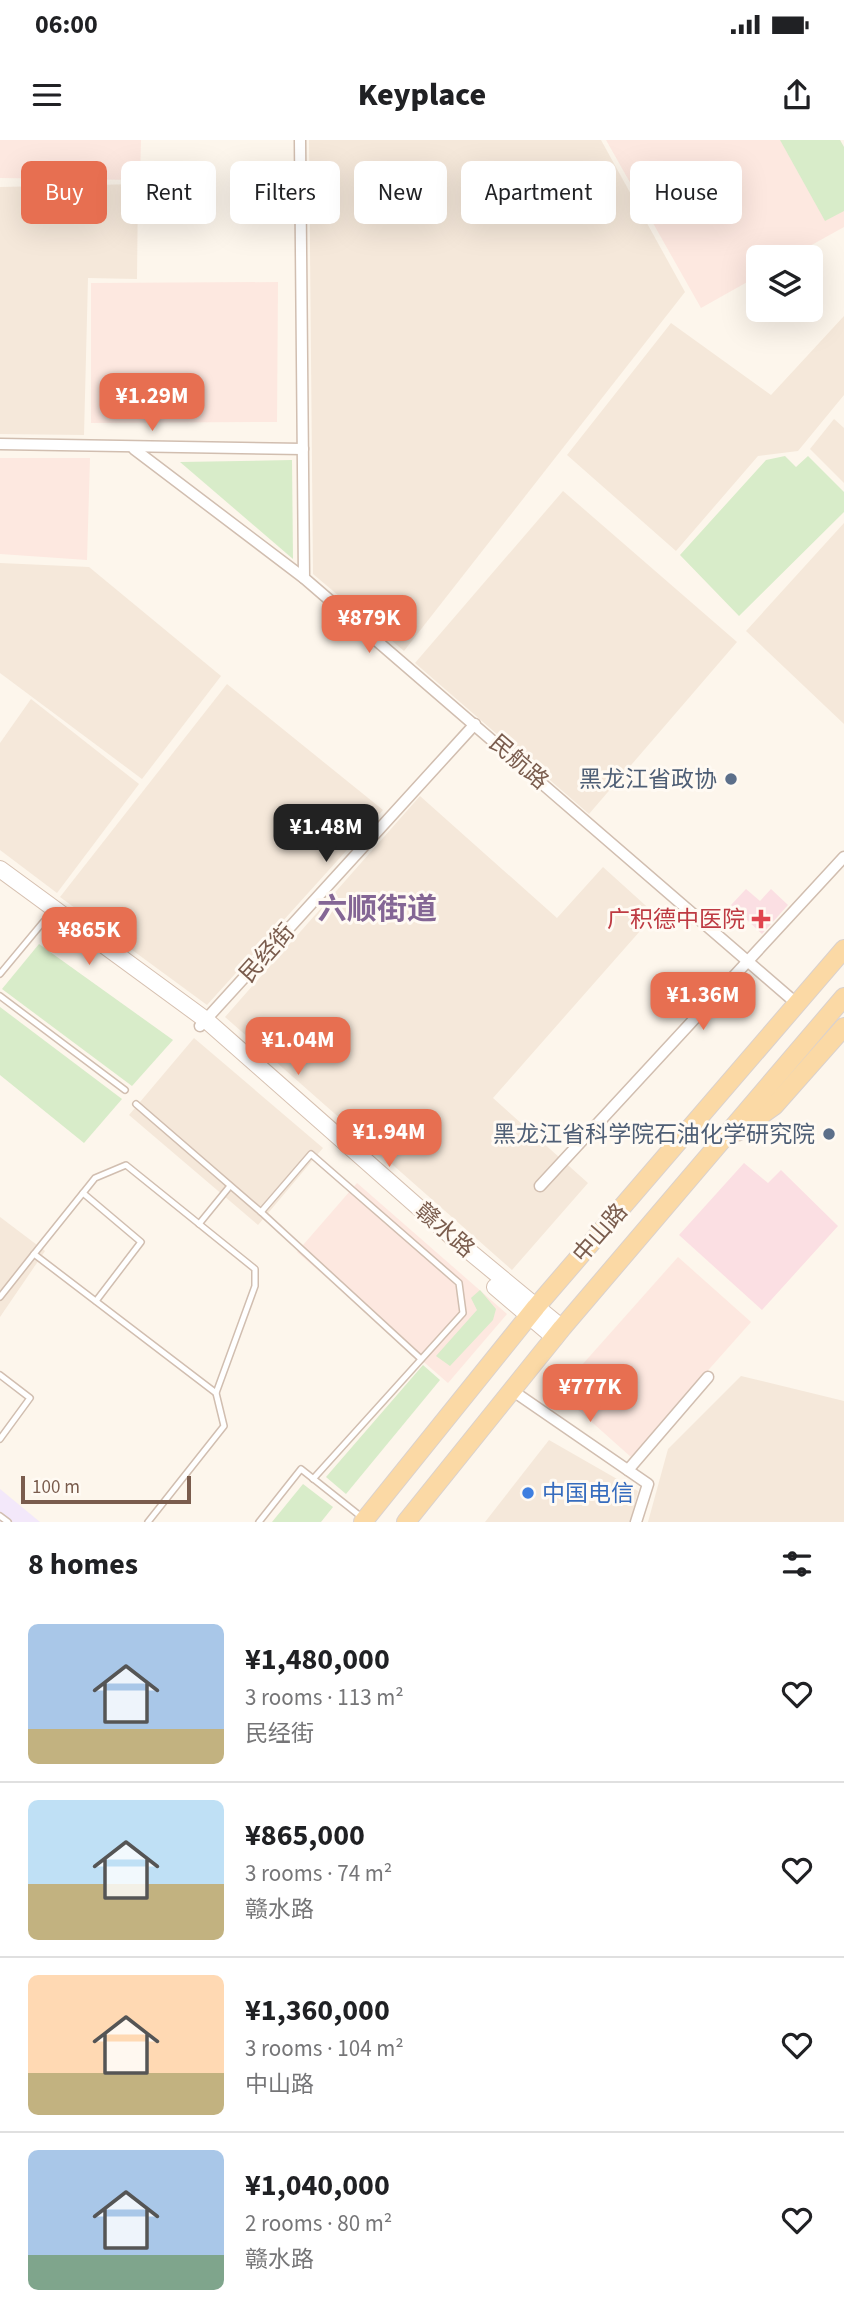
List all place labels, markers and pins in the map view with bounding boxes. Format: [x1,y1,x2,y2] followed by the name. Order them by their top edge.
[95,373,209,433] pin: ¥1.29M
[320,596,418,655] pin: ¥879K
[579,763,717,796] place label: 黑龙江省政协
[723,771,739,787] marker: 黑龙江省政协
[269,804,383,864] pin: ¥1.48M
[607,903,745,936] place label: 广积德中医院
[40,908,138,967] pin: ¥865K
[751,909,771,929] marker: 广积德中医院
[646,972,760,1032] pin: ¥1.36M
[241,1018,355,1077] pin: ¥1.04M
[332,1110,446,1169] pin: ¥1.94M
[493,1118,815,1151] place label: 黑龙江省科学院石油化学研究院
[821,1126,837,1142] marker: 黑龙江省科学院石油化学研究院
[541,1364,639,1424] pin: ¥777K
[542,1477,634,1510] place label: 中国电信
[520,1485,536,1501] marker: 中国电信

